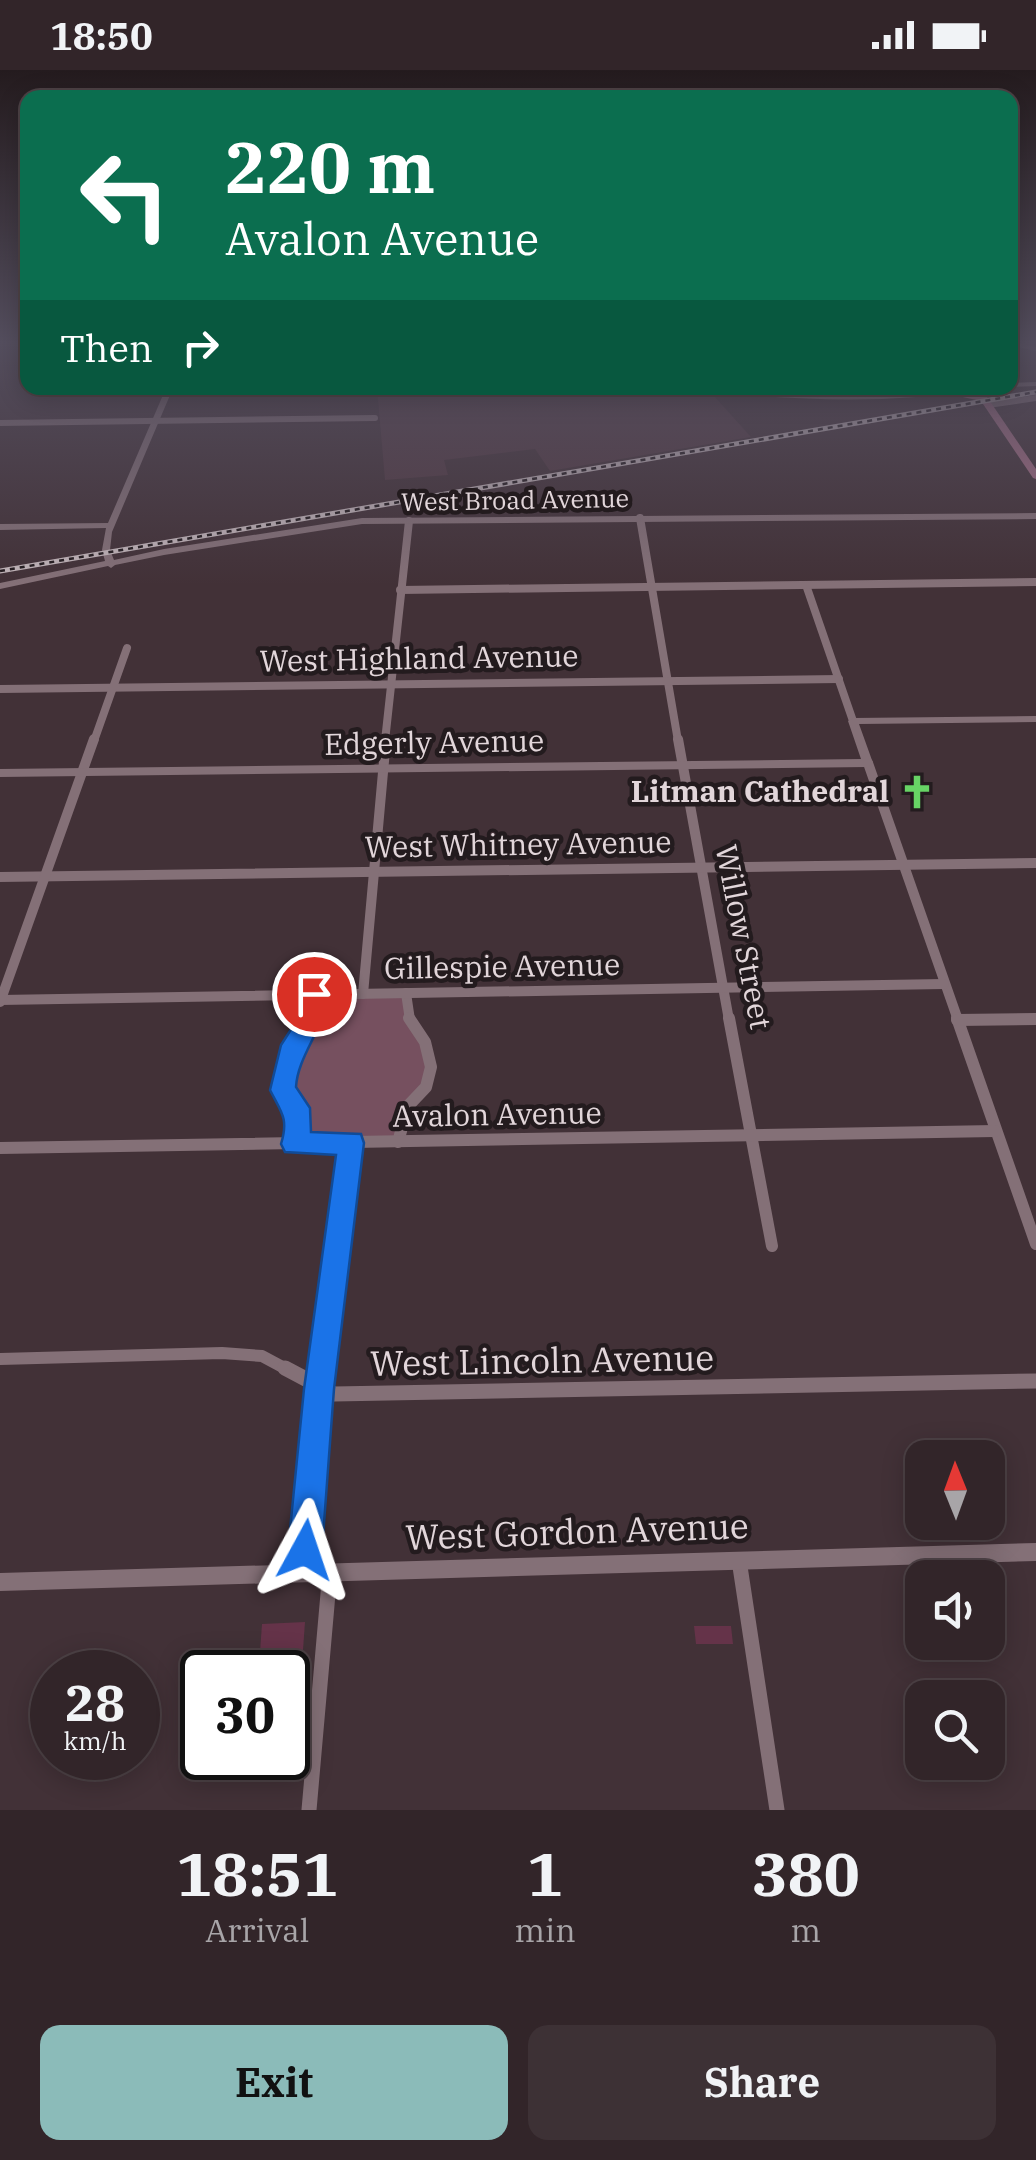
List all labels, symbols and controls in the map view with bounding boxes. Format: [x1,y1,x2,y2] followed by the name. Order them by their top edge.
[50,11,153,60] text: 18:50
[225,121,435,212] text: 220 m
[60,130,190,260] icon: left
[225,209,539,267] text: Avalon Avenue
[173,320,228,375] icon: right
[60,323,153,372] text: Then
[401,481,629,518] street label: West Broad Avenue
[259,635,579,680] street label: West Highland Avenue
[324,720,544,763] street label: Edgerly Avenue
[631,771,889,810] place label: Litman Cathedral
[898,773,936,811] church icon: Litman Cathedral
[364,821,672,866] street label: West Whitney Avenue
[707,841,781,1032] street label: Willow Street
[384,944,620,987] street label: Gillespie Avenue
[272,952,357,1037] pin
[287,967,342,1022] icon: arrive
[392,1092,602,1135] street label: Avalon Avenue
[370,1334,714,1386] street label: West Lincoln Avenue
[905,1440,1005,1540] north arrow
[905,1440,1005,1780] map controls
[253,1498,357,1602] position arrow
[405,1502,749,1560] street label: West Gordon Avenue
[905,1560,1005,1660] button: sound
[180,1650,310,1780] speed limit sign: 30
[65,1670,125,1735] text: 28
[905,1680,1005,1780] button: search
[63,1724,127,1757] text: km/h
[176,1834,338,1913] text: 18:51
[527,1834,563,1913] text: 1
[752,1834,860,1913] text: 380
[205,1909,309,1951] text: Arrival
[515,1909,576,1951] text: min
[791,1909,821,1951] text: m
[40,2025,508,2140] button: Exit
[528,2025,996,2140] button: Share

